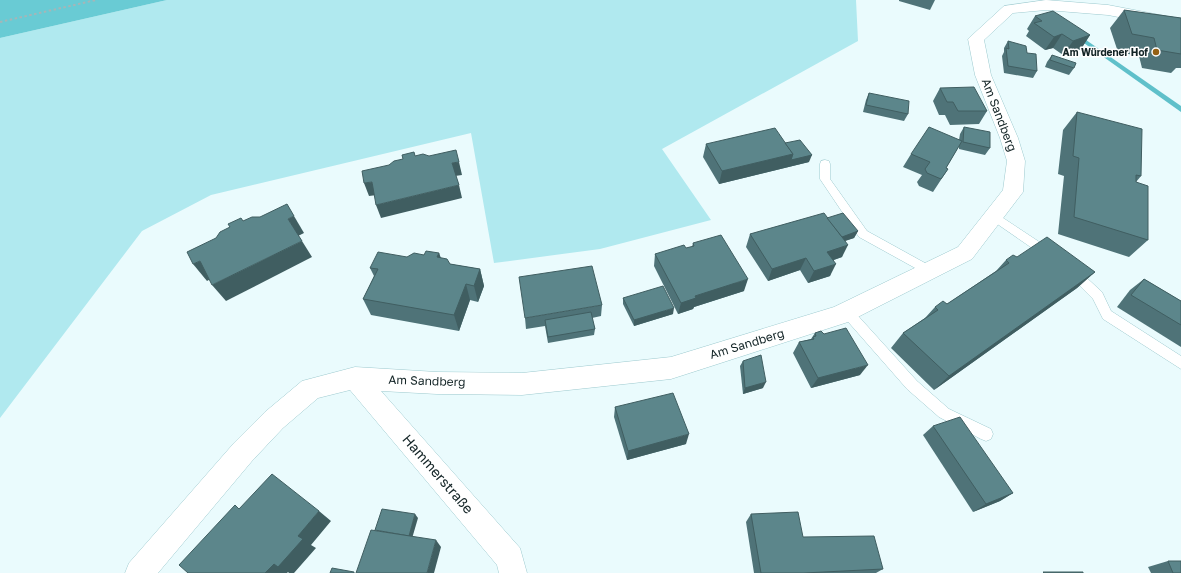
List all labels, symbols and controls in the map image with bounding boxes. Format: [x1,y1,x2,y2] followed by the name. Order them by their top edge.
[1063,46,1148,58] place label: Am Würdener Hof
[1151,47,1161,57] marker: Am Würdener Hof
[979,76,1020,154] street label: Am Sandberg
[708,325,786,362] street label: Am Sandberg
[388,372,466,389] street label: Am Sandberg
[399,431,477,517] street label: Hammerstraße

